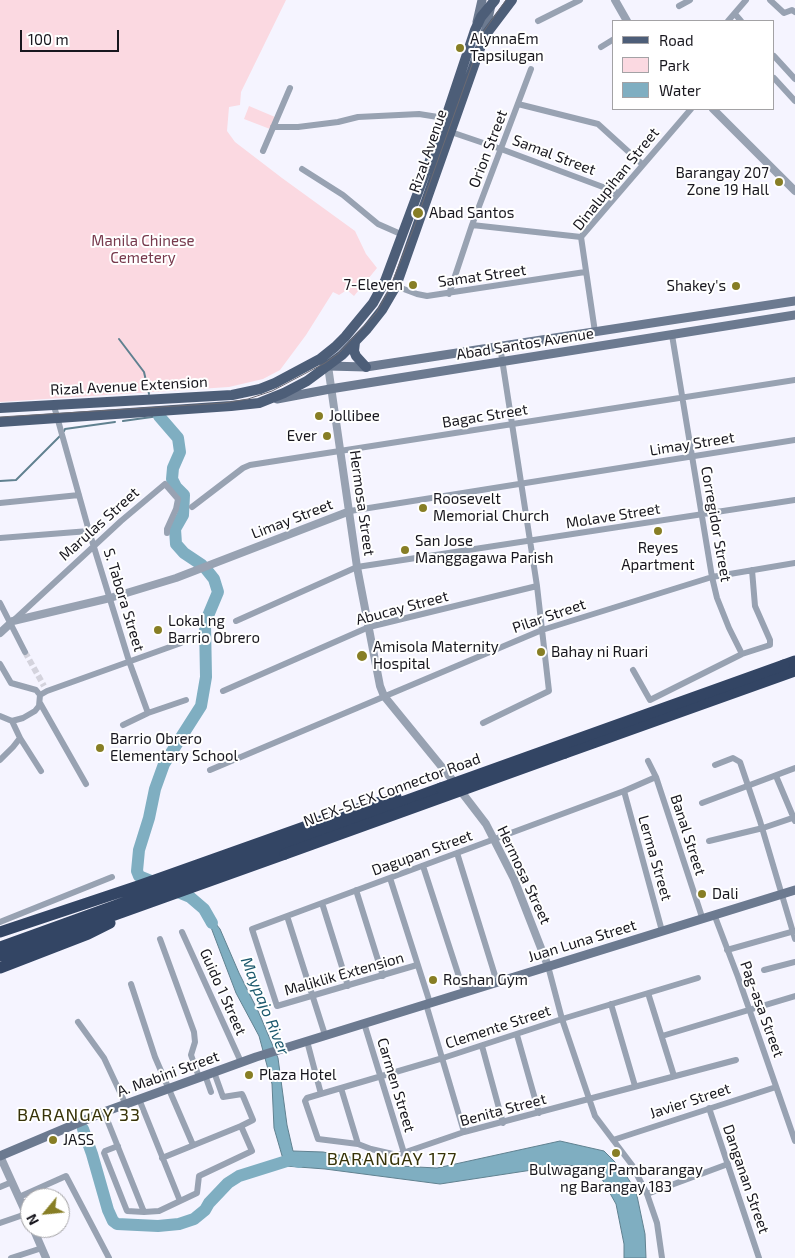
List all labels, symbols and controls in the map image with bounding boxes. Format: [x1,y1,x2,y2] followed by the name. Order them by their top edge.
[22,20,121,52] scale bar
[612,20,775,110] legend
[28,30,69,48] text: 100 m
[470,30,544,65] place label: AlynnaEm Tapsilugan
[659,31,694,49] text: Road
[454,42,466,54] marker: AlynnaEm Tapsilugan
[659,56,690,74] text: Park
[659,81,701,99] text: Water
[405,107,451,195] street label: Rizal Avenue
[465,107,511,191] street label: Orion Street
[569,124,663,234] street label: Dinalupihan Street
[510,131,598,179] street label: Samal Street
[676,164,769,199] place label: Barangay 207 Zone 19 Hall
[773,176,785,188] marker: Barangay 207 Zone 19 Hall
[429,204,514,222] place label: Abad Santos
[411,206,425,220] marker: Abad Santos
[91,232,195,267] park label: Manila Chinese Cemetery
[437,261,527,291] street label: Samat Street
[343,276,403,294] place label: 7-Eleven
[667,277,726,295] place label: Shakey's
[407,279,419,291] marker: 7-Eleven
[730,280,742,292] marker: Shakey's
[455,324,595,364] street label: Abad Santos Avenue
[50,373,208,399] street label: Rizal Avenue Extension
[441,400,529,432] street label: Bagac Street
[329,407,380,425] place label: Jollibee
[313,410,325,422] marker: Jollibee
[287,427,317,445] place label: Ever
[648,428,736,460] street label: Limay Street
[321,430,333,442] marker: Ever
[346,449,378,557] street label: Hermosa Street
[697,465,735,583] street label: Corregidor Street
[55,483,143,565] street label: Marulas Street
[433,490,549,525] place label: Roosevelt Memorial Church
[249,495,335,543] street label: Limay Street
[565,500,661,532] street label: Molave Street
[417,502,429,514] marker: Roosevelt Memorial Church
[652,525,664,537] marker: Reyes Apartment
[415,532,554,567] place label: San Jose Manggagawa Parish
[621,539,695,574] place label: Reyes Apartment
[399,544,411,556] marker: San Jose Manggagawa Parish
[100,546,148,654] street label: S. Tabora Street
[354,587,450,629] street label: Abucay Street
[510,595,588,637] street label: Pilar Street
[168,612,260,647] place label: Lokal ng Barrio Obrero
[152,624,164,636] marker: Lokal ng Barrio Obrero
[373,638,499,673] place label: Amisola Maternity Hospital
[551,643,648,661] place label: Bahay ni Ruari
[535,646,547,658] marker: Bahay ni Ruari
[355,649,369,663] marker: Amisola Maternity Hospital
[110,730,238,765] place label: Barrio Obrero Elementary School
[94,742,106,754] marker: Barrio Obrero Elementary School
[301,750,483,830] street label: NLEX-SLEX Connector Road
[666,792,710,878] street label: Banal Street
[634,813,676,903] street label: Lerma Street
[493,823,555,927] street label: Hermosa Street
[369,826,475,880] street label: Dagupan Street
[712,885,738,903] place label: Dali
[696,888,708,900] marker: Dali
[526,916,638,966] street label: Juan Luna Street
[196,946,250,1038] street label: Guido 1 Street
[282,948,406,1000] street label: Maliklik Extension
[237,954,293,1058] water label: Maypajo River
[736,958,788,1060] street label: Pag-asa Street
[443,971,528,989] place label: Roshan Gym
[427,974,439,986] marker: Roshan Gym
[443,1001,553,1053] street label: Clemente Street
[373,1036,419,1134] street label: Carmen Street
[115,1047,221,1101] street label: A. Mabini Street
[259,1066,337,1084] place label: Plaza Hotel
[243,1069,255,1081] marker: Plaza Hotel
[647,1079,733,1123] street label: Javier Street
[458,1090,548,1130] street label: Benita Street
[16,1104,142,1126] district label: BARANGAY 33
[719,1122,773,1236] street label: Danganan Street
[63,1131,94,1149] place label: JASS
[47,1134,59,1146] marker: JASS
[610,1147,622,1159] marker: Bulwagang Pambarangay ng Barangay 183
[325,1148,459,1170] district label: BARANGAY 177
[529,1161,703,1196] place label: Bulwagang Pambarangay ng Barangay 183
[20,1188,70,1238] north arrow
[22,1211,42,1228] text: N

